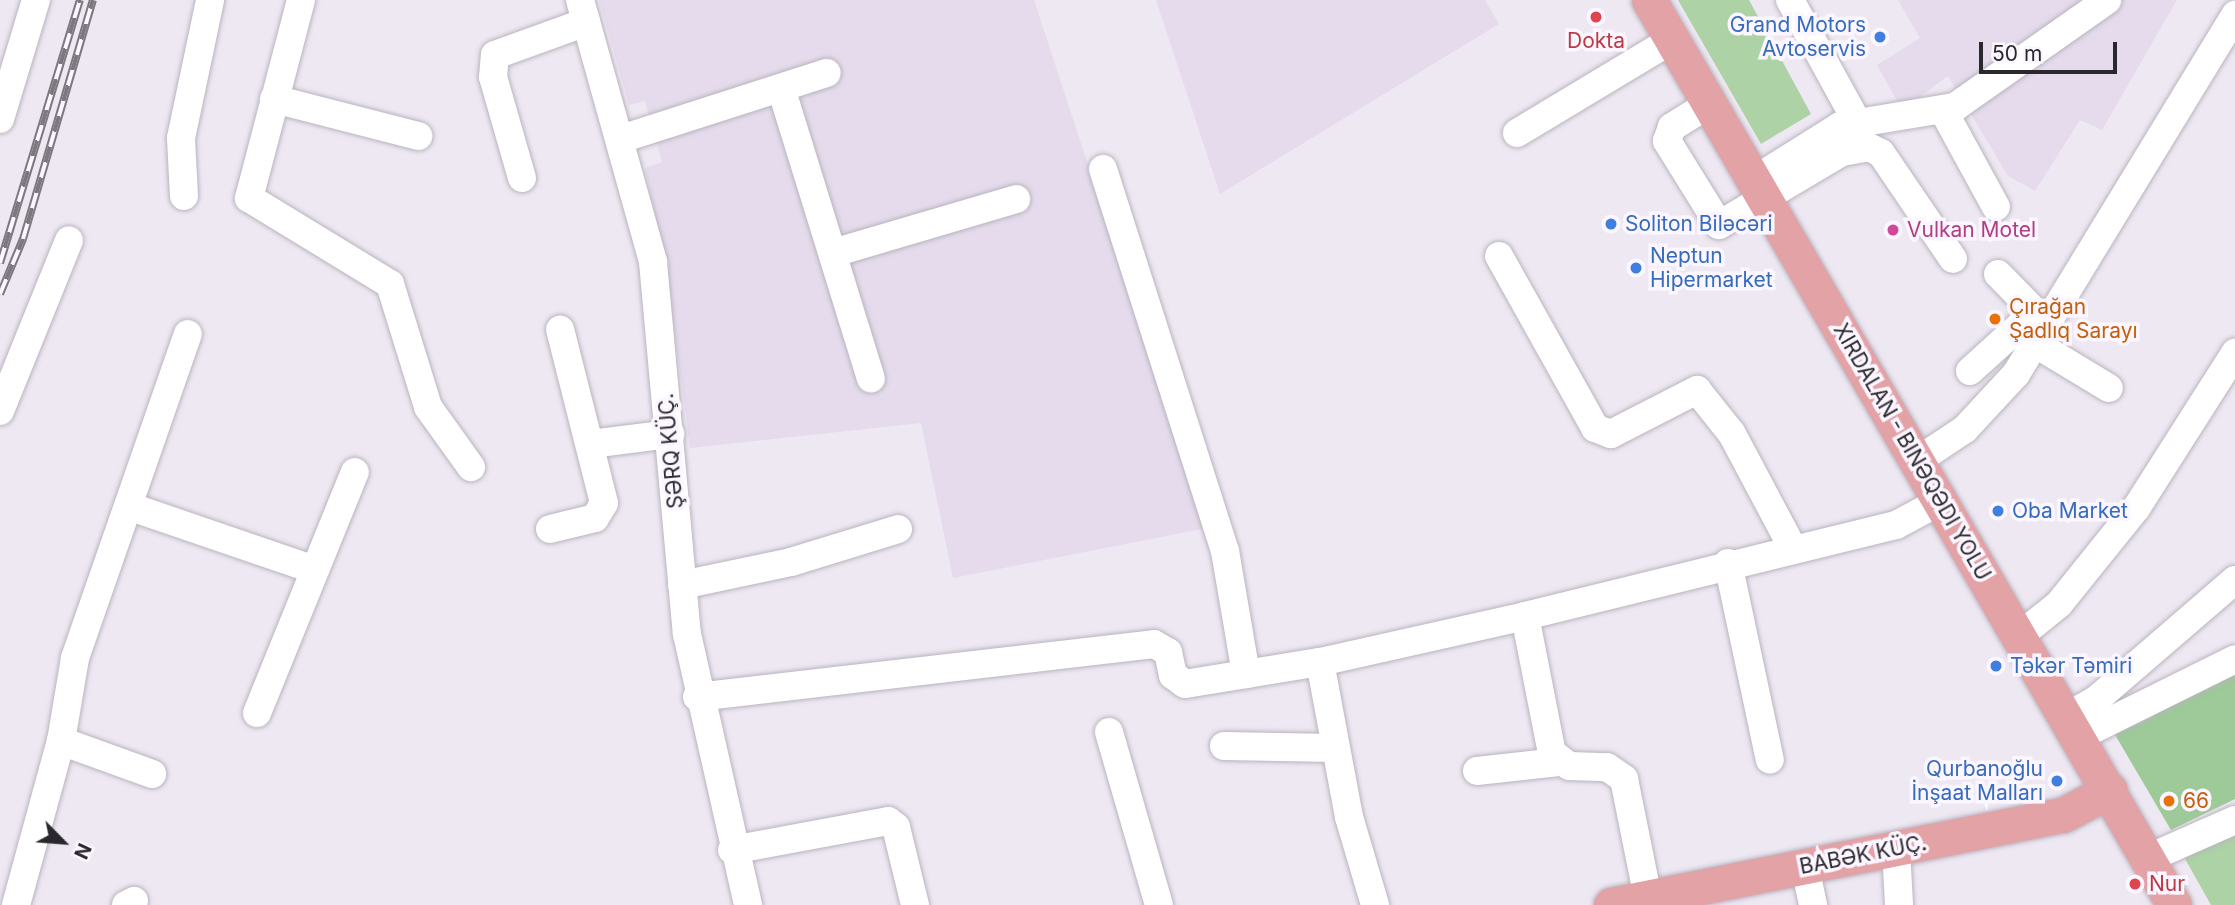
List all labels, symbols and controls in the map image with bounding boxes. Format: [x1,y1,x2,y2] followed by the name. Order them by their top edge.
[1588,9,1604,25] marker: Dokta
[1730,12,1866,62] place label: Grand Motors Avtoservis
[1567,28,1625,54] place label: Dokta
[1983,28,2121,72] scale bar
[1872,29,1888,45] marker: Grand Motors Avtoservis
[1992,41,2042,66] text: 50 m
[1625,211,1773,237] place label: Soliton Biləcəri
[1603,216,1619,232] marker: Soliton Biləcəri
[1907,217,2036,243] place label: Vulkan Motel
[1885,222,1901,238] marker: Vulkan Motel
[1650,243,1773,293] place label: Neptun Hipermarket
[1628,260,1644,276] marker: Neptun Hipermarket
[2009,294,2138,344] place label: Çırağan Şadlıq Sarayı
[1987,311,2003,327] marker: Çırağan Şadlıq Sarayı
[1828,319,1996,585] street label: XIRDALAN - BINƏQƏDI YOLU
[653,392,689,510] street label: ŞƏRQ KÜÇ.
[2012,498,2128,524] place label: Oba Market
[1990,503,2006,519] marker: Oba Market
[2010,653,2132,679] place label: Təkər Təmiri
[1988,658,2004,674] marker: Təkər Təmiri
[1911,756,2043,806] place label: Qurbanoğlu İnşaat Malları
[2049,773,2065,789] marker: Qurbanoğlu İnşaat Malları
[2183,788,2209,814] place label: 66
[2161,793,2177,809] marker: 66
[28,807,98,877] north arrow
[1797,830,1929,880] street label: BABƏK KÜÇ.
[69,840,96,863] text: N
[2149,871,2185,897] place label: Nur
[2127,876,2143,892] marker: Nur

